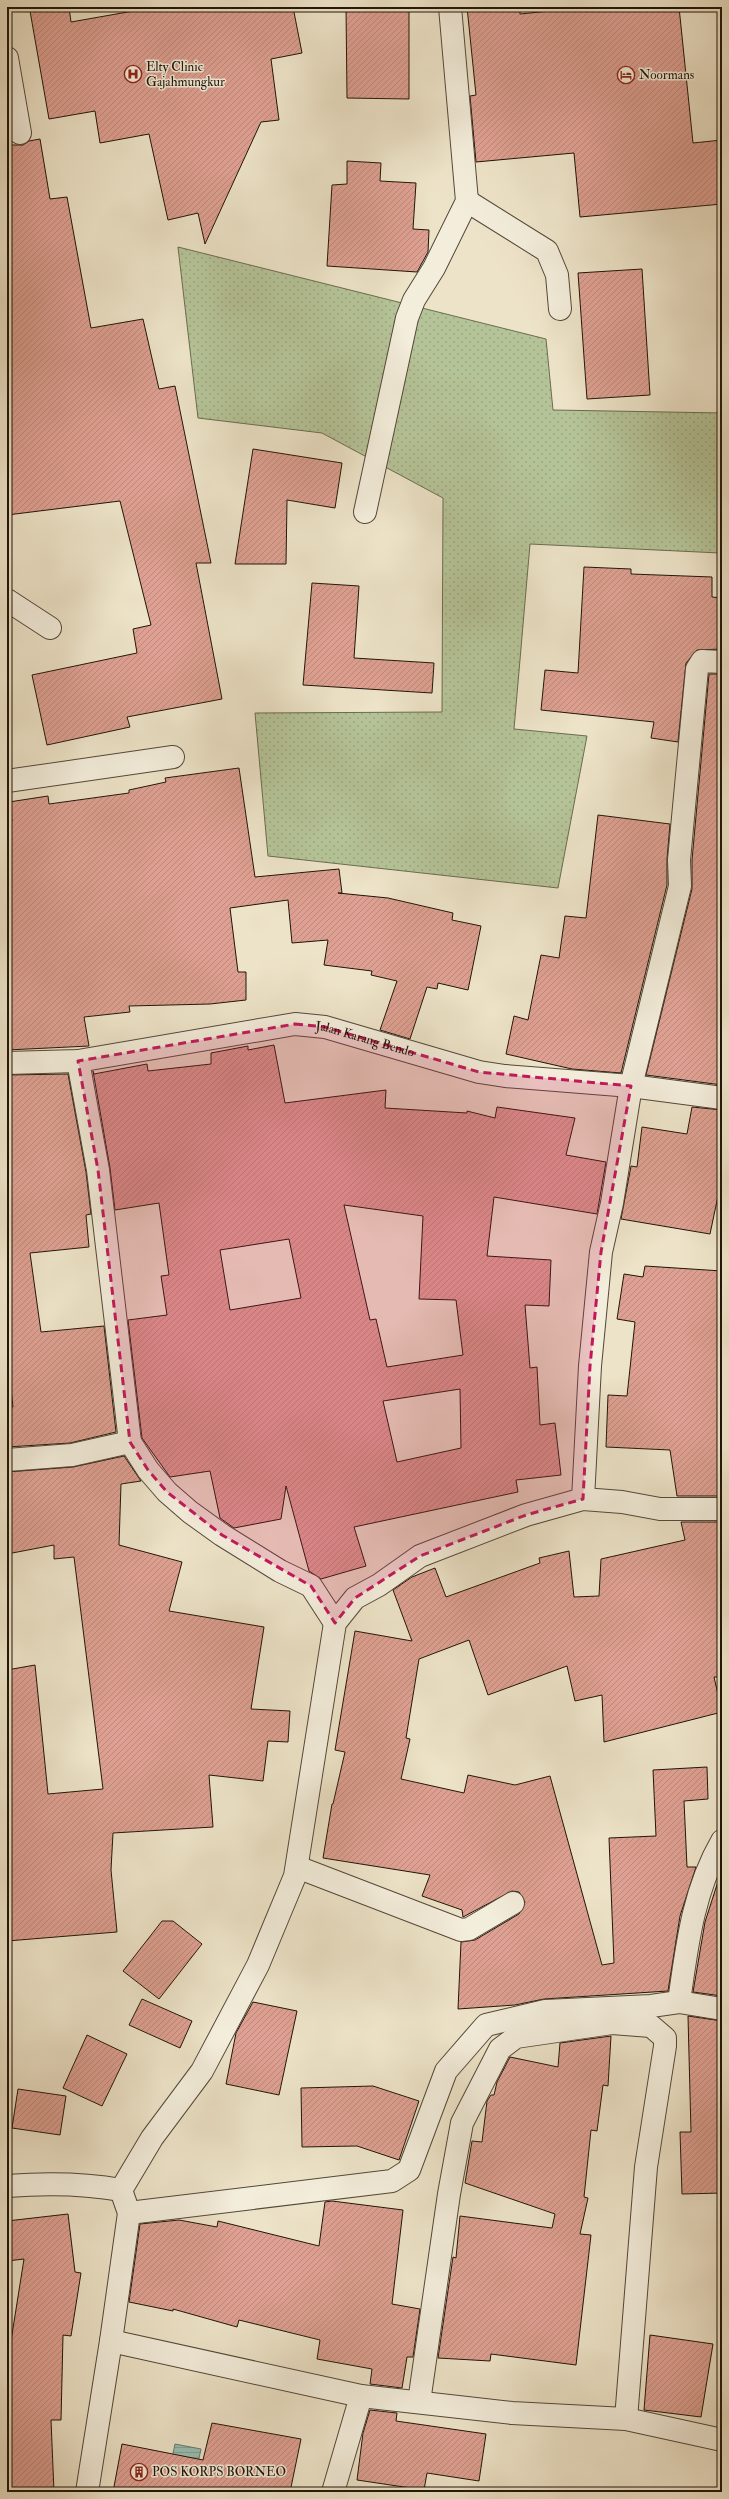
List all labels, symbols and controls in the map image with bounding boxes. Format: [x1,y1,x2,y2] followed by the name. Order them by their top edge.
[146,59,225,90] place label: Elty Clinic Gajahmungkur
[123,64,143,84] hospital icon: Elty Clinic Gajahmungkur
[616,65,636,85] hotel icon: Noormans
[639,67,695,83] place label: Noormans
[314,1018,416,1061] street label: Jalan Karang Bendo
[129,2462,149,2482] building icon: POS KORPS BORNEO
[152,2464,286,2480] place label: POS KORPS BORNEO

